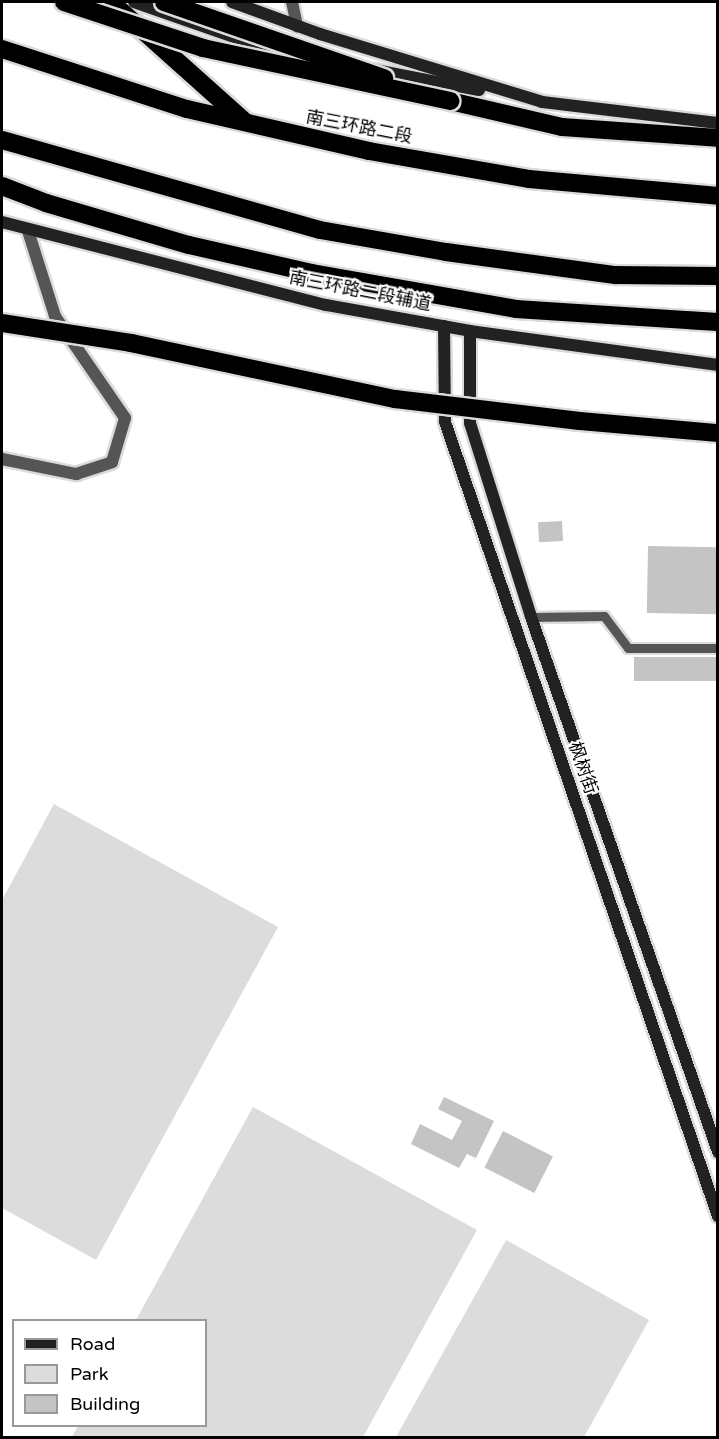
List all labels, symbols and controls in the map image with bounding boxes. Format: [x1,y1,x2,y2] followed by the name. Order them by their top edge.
[304,106,414,148] street label: 南三环路二段
[287,267,433,315] street label: 南三环路二段辅道
[564,739,602,797] street label: 枫树街
[12,1319,207,1427] legend
[70,1333,115,1355] text: Road
[70,1363,108,1385] text: Park
[70,1393,140,1415] text: Building

